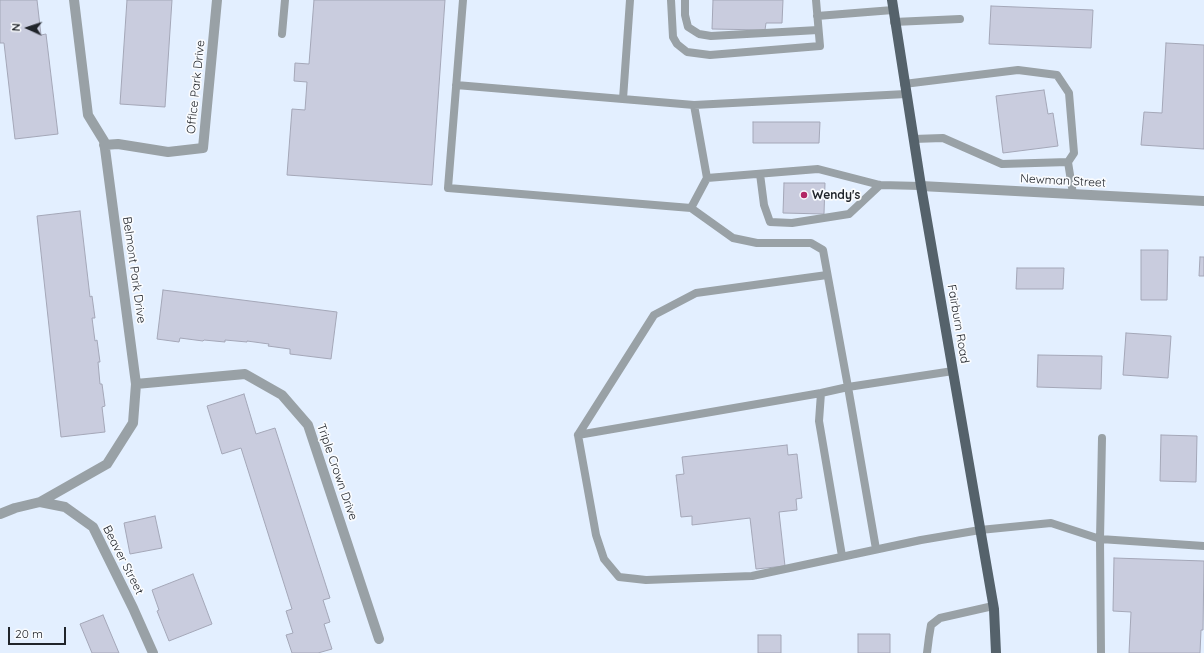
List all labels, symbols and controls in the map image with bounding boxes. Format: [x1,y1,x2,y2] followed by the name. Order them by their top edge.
[8,8,48,48] north arrow
[9,23,23,32] text: N
[184,39,208,135] street label: Office Park Drive
[1020,172,1106,190] street label: Newman Street
[812,188,860,202] place label: Wendy's
[799,190,809,200] marker: Wendy's
[119,216,149,324] street label: Belmont Park Drive
[944,283,972,365] street label: Fairburn Road
[314,422,360,522] street label: Triple Crown Drive
[99,523,147,597] street label: Beaver Street
[10,619,68,645] scale bar
[15,626,43,641] text: 20 m

